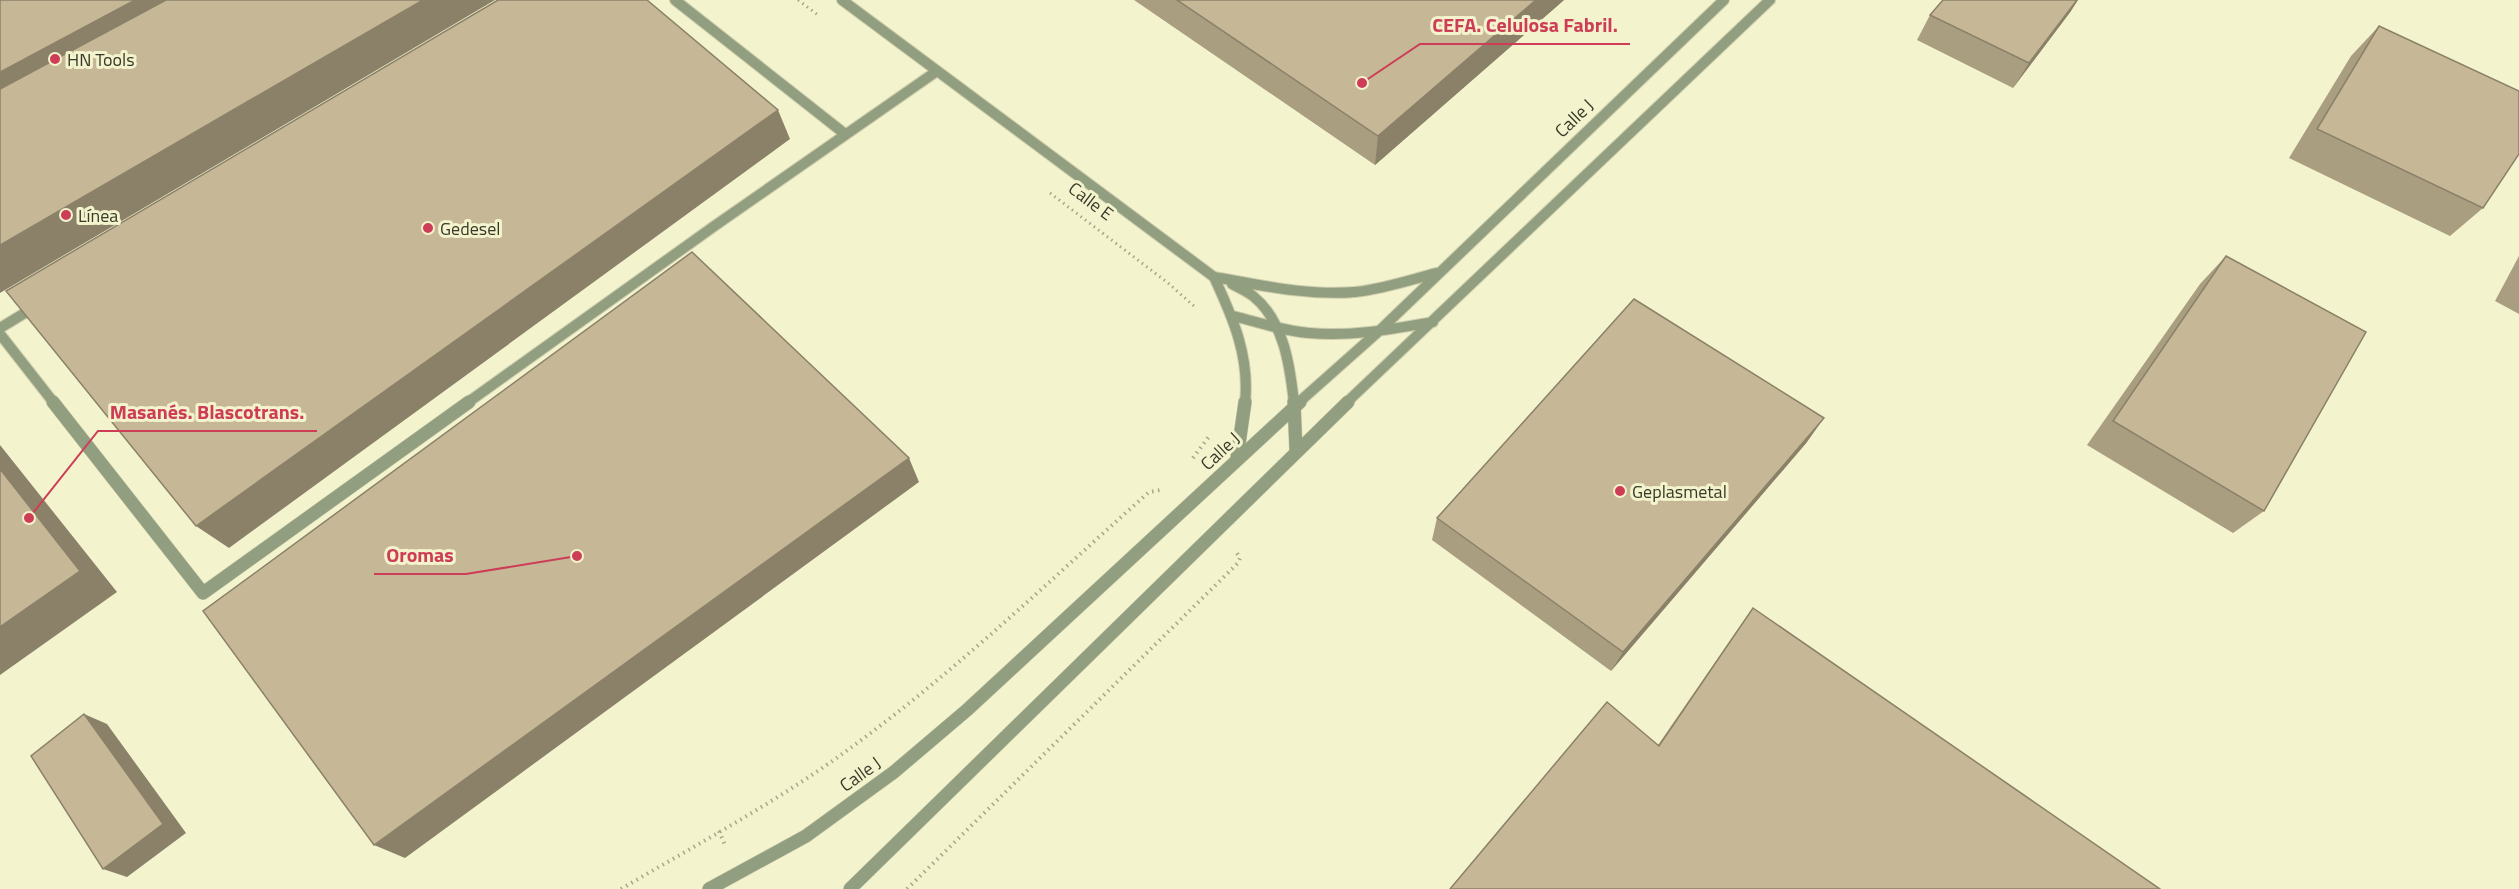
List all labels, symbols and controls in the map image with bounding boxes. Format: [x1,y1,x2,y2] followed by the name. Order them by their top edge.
[1420,6,1630,44] callout: CEFA. Celulosa Fabril.
[1432,9,1618,40] text: CEFA. Celulosa Fabril.
[67,46,135,73] place label: HN Tools
[48,52,62,66] marker: HN Tools
[1548,93,1600,143] street label: Calle J
[1063,175,1119,227] street label: Calle E
[78,202,118,229] place label: Línea
[59,208,73,222] marker: Línea
[440,215,500,242] place label: Gedesel
[421,221,435,235] marker: Gedesel
[98,393,317,431] callout: Masanés. Blascotrans.
[110,396,304,427] text: Masanés. Blascotrans.
[1194,426,1246,476] street label: Calle J
[1632,478,1727,505] place label: Geplasmetal
[1613,484,1627,498] marker: Geplasmetal
[374,536,466,574] callout: Oromas
[386,539,454,570] text: Oromas
[834,750,886,798] street label: Calle J

